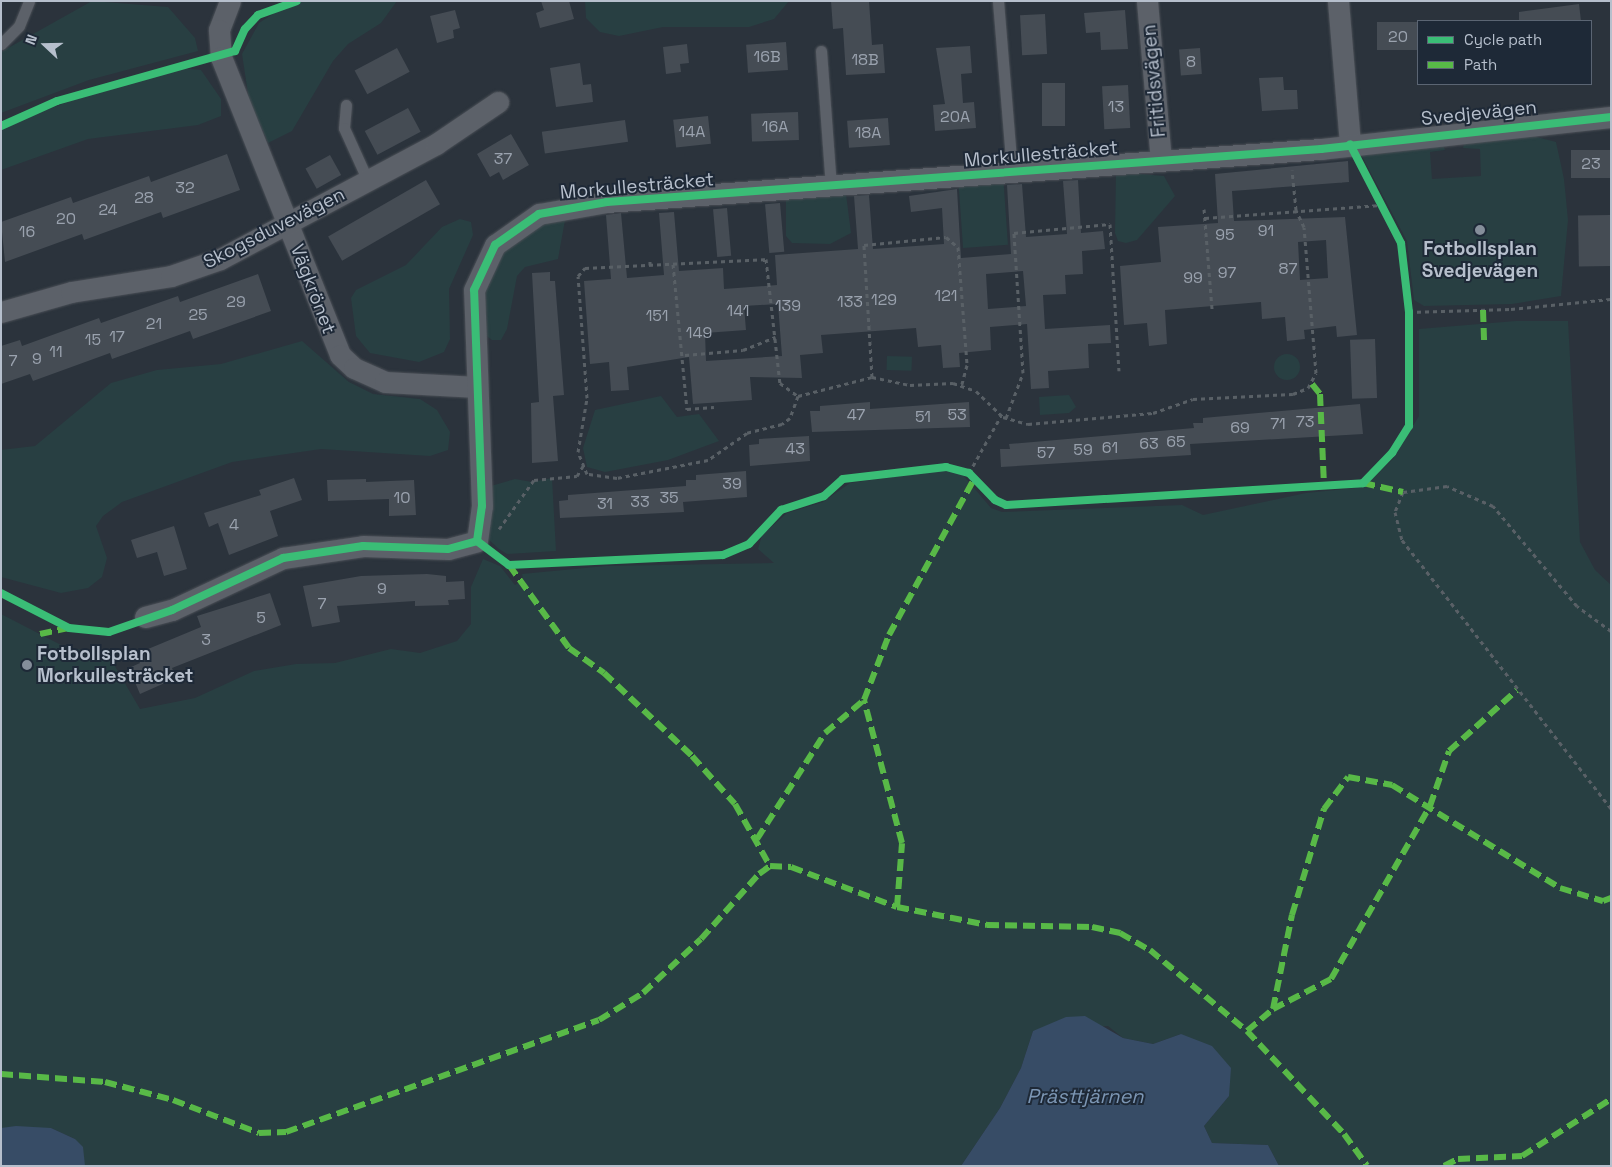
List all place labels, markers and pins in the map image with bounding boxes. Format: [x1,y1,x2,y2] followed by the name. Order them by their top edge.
[1474,224,1486,236] marker: Fotbollsplan Svedjevägen
[1422,238,1538,282] place label: Fotbollsplan Svedjevägen
[37,643,194,687] place label: Fotbollsplan Morkullesträcket
[21,659,33,671] marker: Fotbollsplan Morkullesträcket

